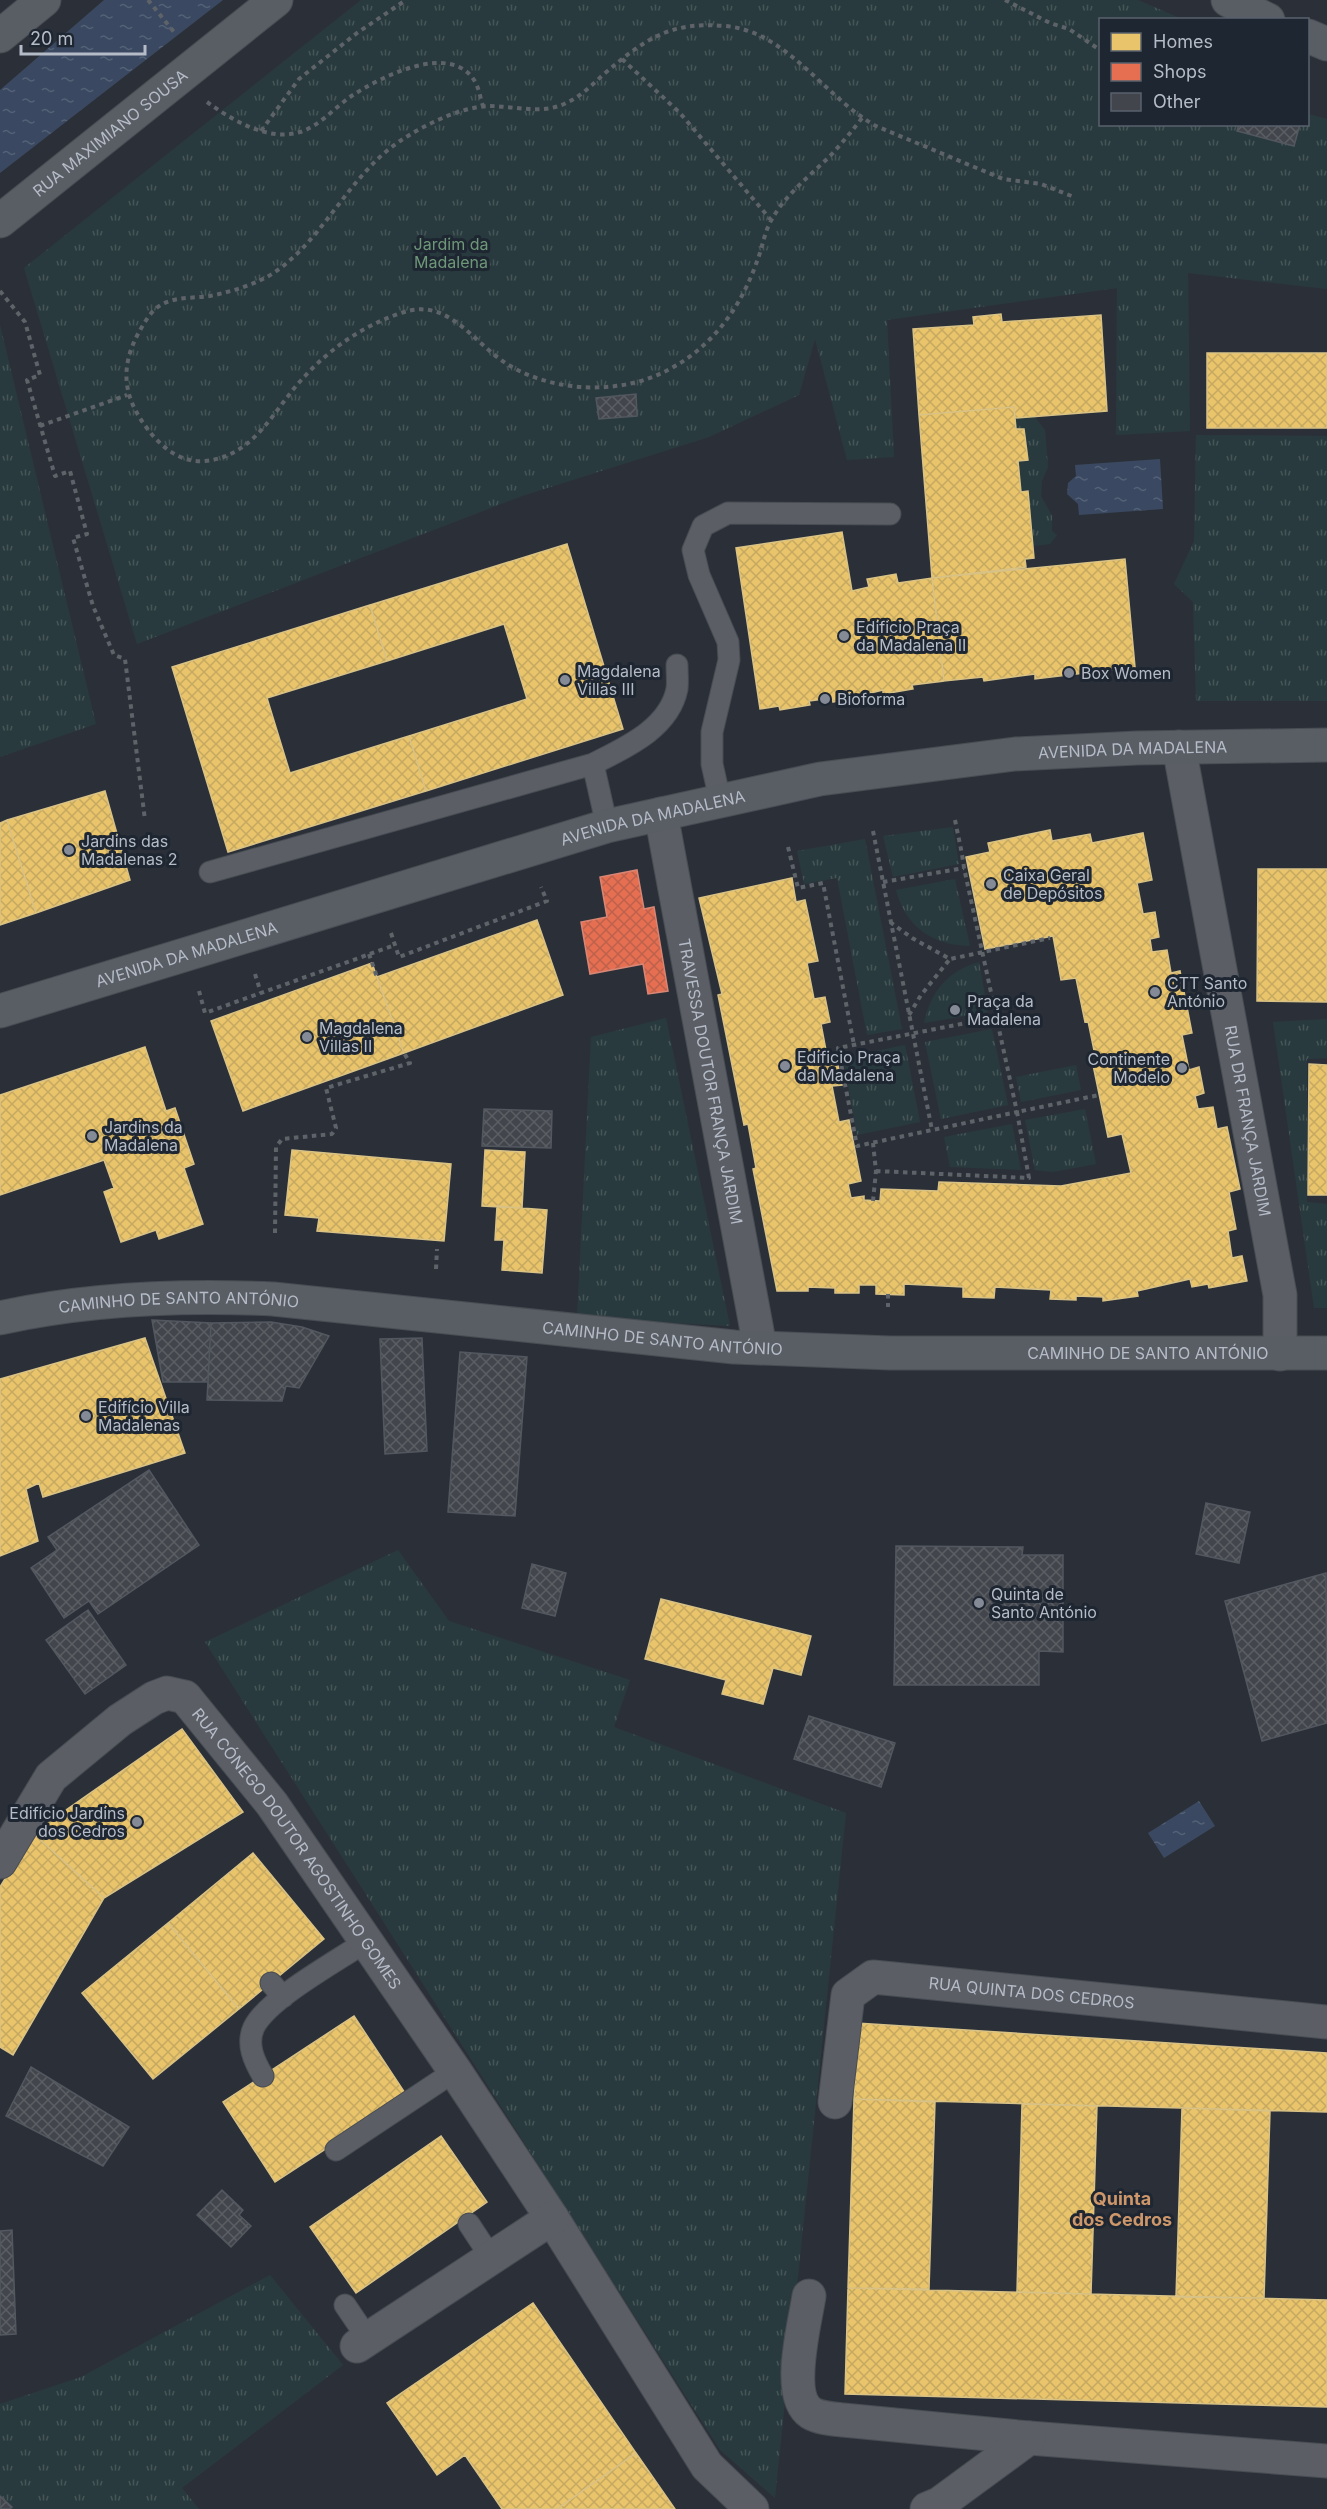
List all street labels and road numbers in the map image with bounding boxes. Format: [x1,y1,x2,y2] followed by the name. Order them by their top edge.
[29,65,191,201] street label: RUA MAXIMIANO SOUSA
[1037,737,1227,763] street label: AVENIDA DA MADALENA
[558,786,747,850] street label: AVENIDA DA MADALENA
[93,917,280,991] street label: AVENIDA DA MADALENA
[674,937,747,1226] street label: TRAVESSA DOUTOR FRANÇA JARDIM
[1220,1023,1275,1218] street label: RUA DR FRANÇA JARDIM
[57,1287,300,1317] street label: CAMINHO DE SANTO ANTÓNIO
[541,1317,783,1359] street label: CAMINHO DE SANTO ANTÓNIO
[1027,1343,1269,1363] street label: CAMINHO DE SANTO ANTÓNIO
[188,1704,406,1993] street label: RUA CÓNEGO DOUTOR AGOSTINHO GOMES
[928,1973,1135,2013] street label: RUA QUINTA DOS CEDROS

